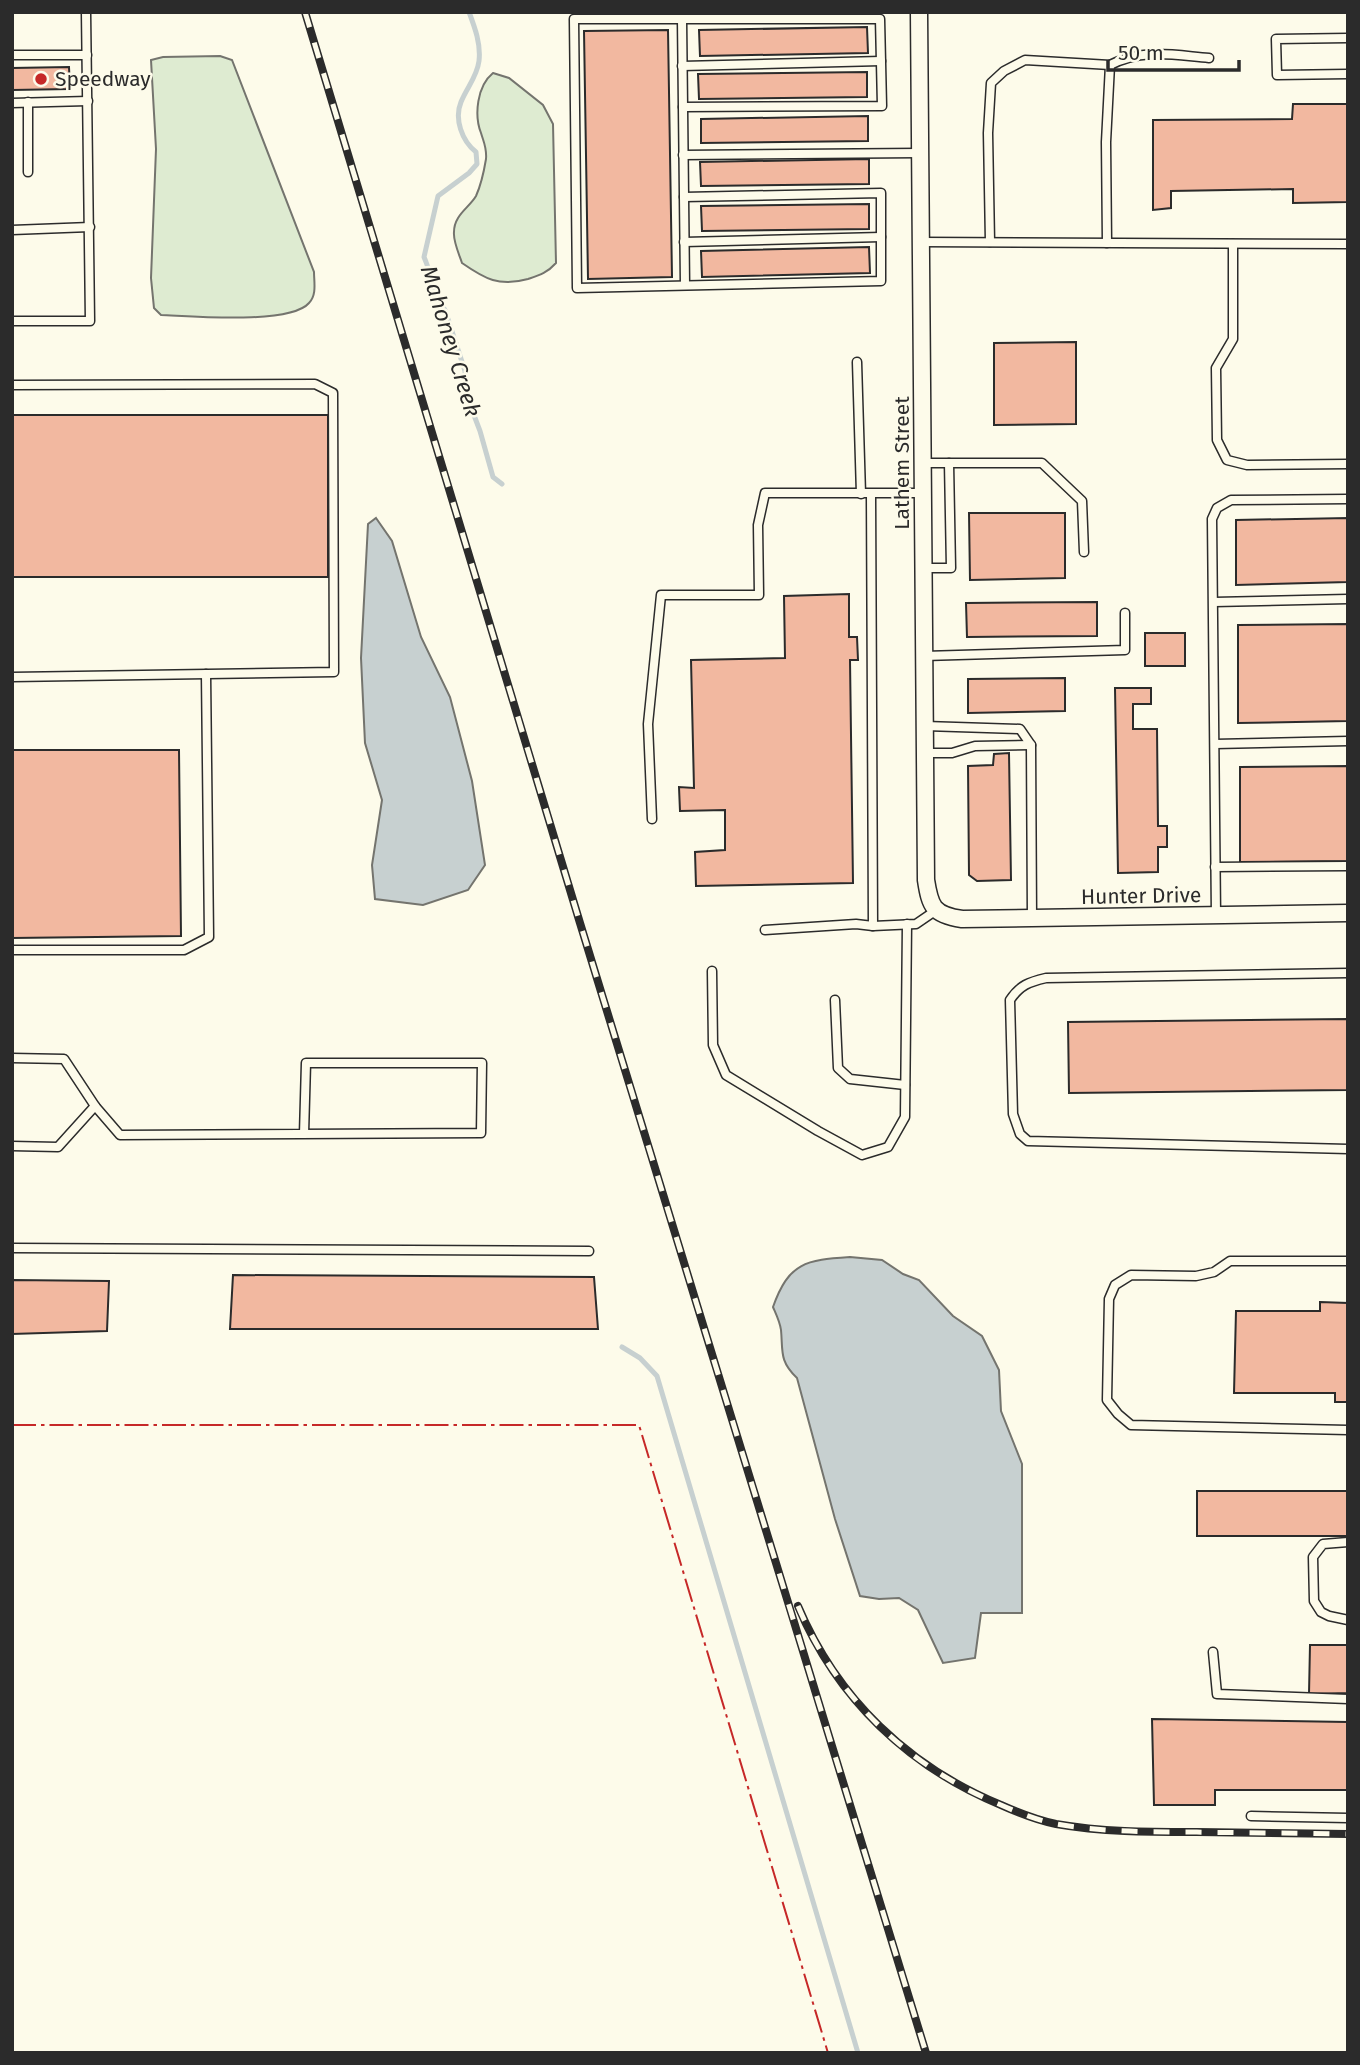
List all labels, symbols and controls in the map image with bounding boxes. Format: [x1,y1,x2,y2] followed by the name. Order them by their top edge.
[1108,28,1239,72] scale bar
[1118,40,1164,66] text: 50 m
[55,66,151,92] place label: Speedway
[33,71,49,87] marker: Speedway
[415,262,487,420] water label: Mahoney Creek
[889,396,915,530] street label: Lathem Street
[1081,882,1201,910] street label: Hunter Drive

